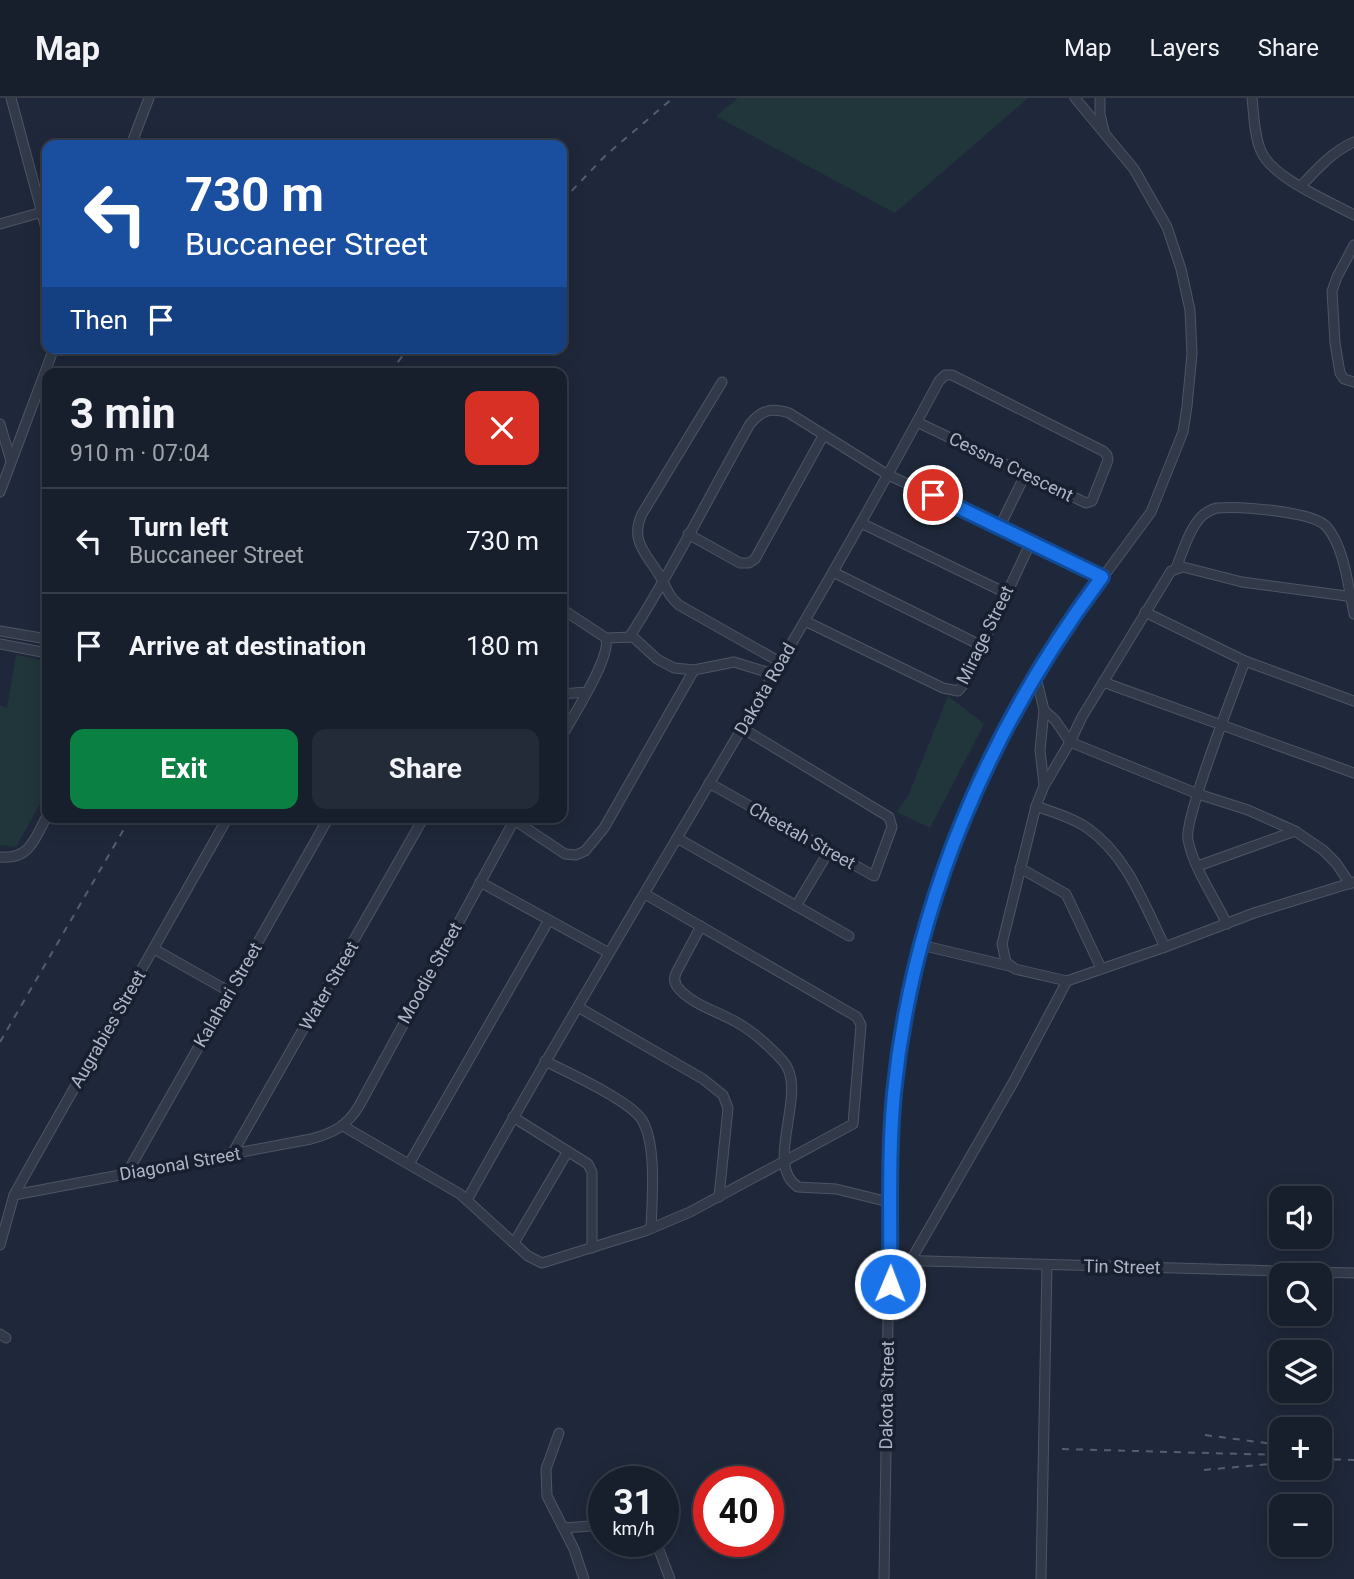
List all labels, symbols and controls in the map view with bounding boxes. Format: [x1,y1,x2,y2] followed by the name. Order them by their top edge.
[35,29,100,68] text: Map
[1064,34,1112,62] text: Map
[1150,34,1220,62] text: Layers
[1258,34,1319,62] text: Share
[185,166,324,223] text: 730 m
[70,168,161,259] icon: left
[185,225,428,263] text: Buccaneer Street
[142,301,180,339] icon: arrive
[70,305,128,335] text: Then
[70,389,176,438] text: 3 min
[465,391,539,465] button: close
[946,427,1077,506] street label: Cessna Crescent
[70,440,209,467] text: 910 m · 07:04
[903,465,963,525] pin
[914,476,952,514] icon: arrive
[129,512,228,542] text: Turn left
[70,522,108,560] icon: left
[466,526,539,556] text: 730 m
[129,542,304,569] text: Buccaneer Street
[952,582,1018,688] street label: Mirage Street
[70,627,108,665] icon: arrive
[129,631,366,661] text: Arrive at destination
[466,631,539,661] text: 180 m
[730,639,799,738] street label: Dakota Road
[70,729,298,809] button: Exit
[312,729,539,809] button: Share
[745,798,859,873] street label: Cheetah Street
[393,918,466,1027] street label: Moodie Street
[295,938,362,1034] street label: Water Street
[189,939,266,1051] street label: Kalahari Street
[65,966,150,1091] street label: Augrabies Street
[118,1143,242,1184] street label: Diagonal Street
[1269,1186,1332,1557] map controls
[1269,1186,1332,1249] button: sound
[853,1247,927,1321] position arrow
[1083,1255,1161,1278] street label: Tin Street
[1269,1263,1332,1326] button: search
[875,1340,898,1449] street label: Dakota Street
[1269,1340,1332,1403] button: layers
[1269,1417,1332,1480] button: +
[693,1466,784,1557] speed limit sign: 40
[613,1482,654,1523] text: 31
[1269,1494,1332,1557] button: −
[612,1518,655,1539] text: km/h

